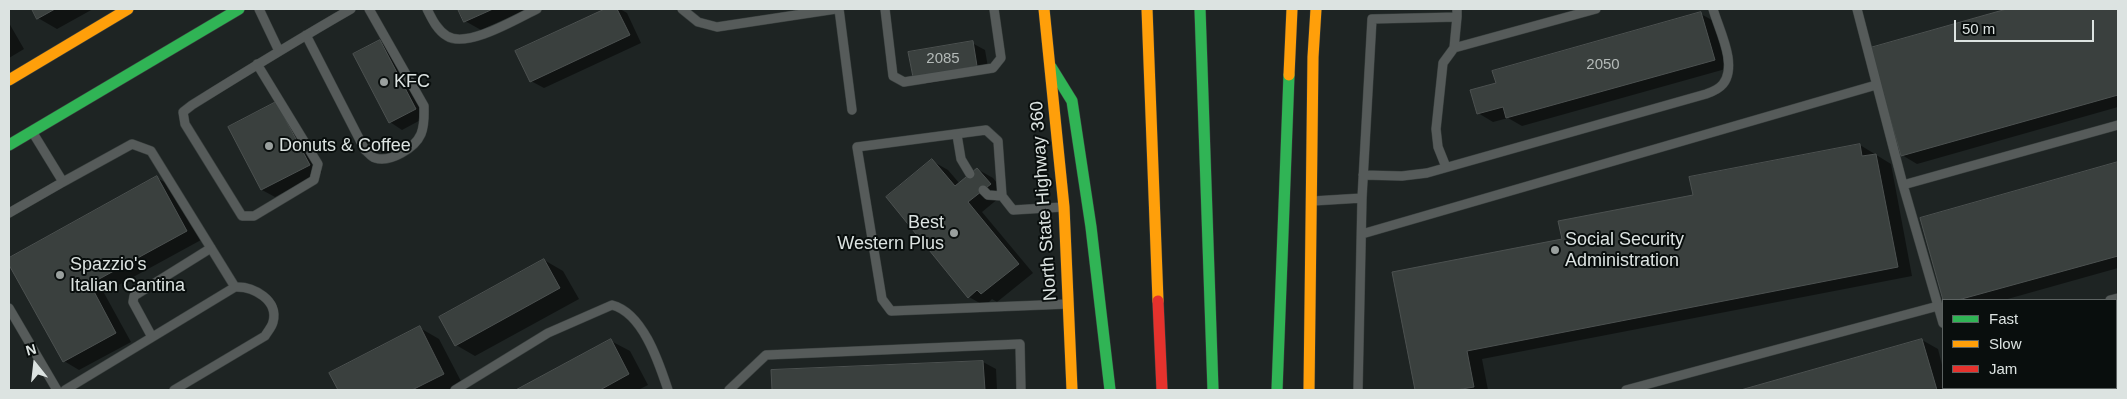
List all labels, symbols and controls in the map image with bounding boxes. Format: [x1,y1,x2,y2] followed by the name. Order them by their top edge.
[1957,10,2097,42] scale bar
[1962,20,1995,37] text: 50 m
[926,50,960,68] house number: 2085
[1586,56,1620,74] house number: 2050
[394,71,430,93] place label: KFC
[378,76,390,88] marker: KFC
[1026,100,1062,302] street label: North State Highway 360
[279,135,411,157] place label: Donuts & Coffee
[263,140,275,152] marker: Donuts & Coffee
[837,212,944,254] place label: Best Western Plus
[948,227,960,239] marker: Best Western Plus
[1565,229,1684,272] place label: Social Security Administration
[1549,244,1561,256] marker: Social Security Administration
[70,254,185,296] place label: Spazzio's Italian Cantina
[54,269,66,281] marker: Spazzio's Italian Cantina
[1942,299,2117,389] legend
[1989,310,2018,327] text: Fast
[1989,335,2022,352] text: Slow
[10,339,60,389] north arrow
[24,340,38,359] text: N
[1989,360,2017,377] text: Jam

